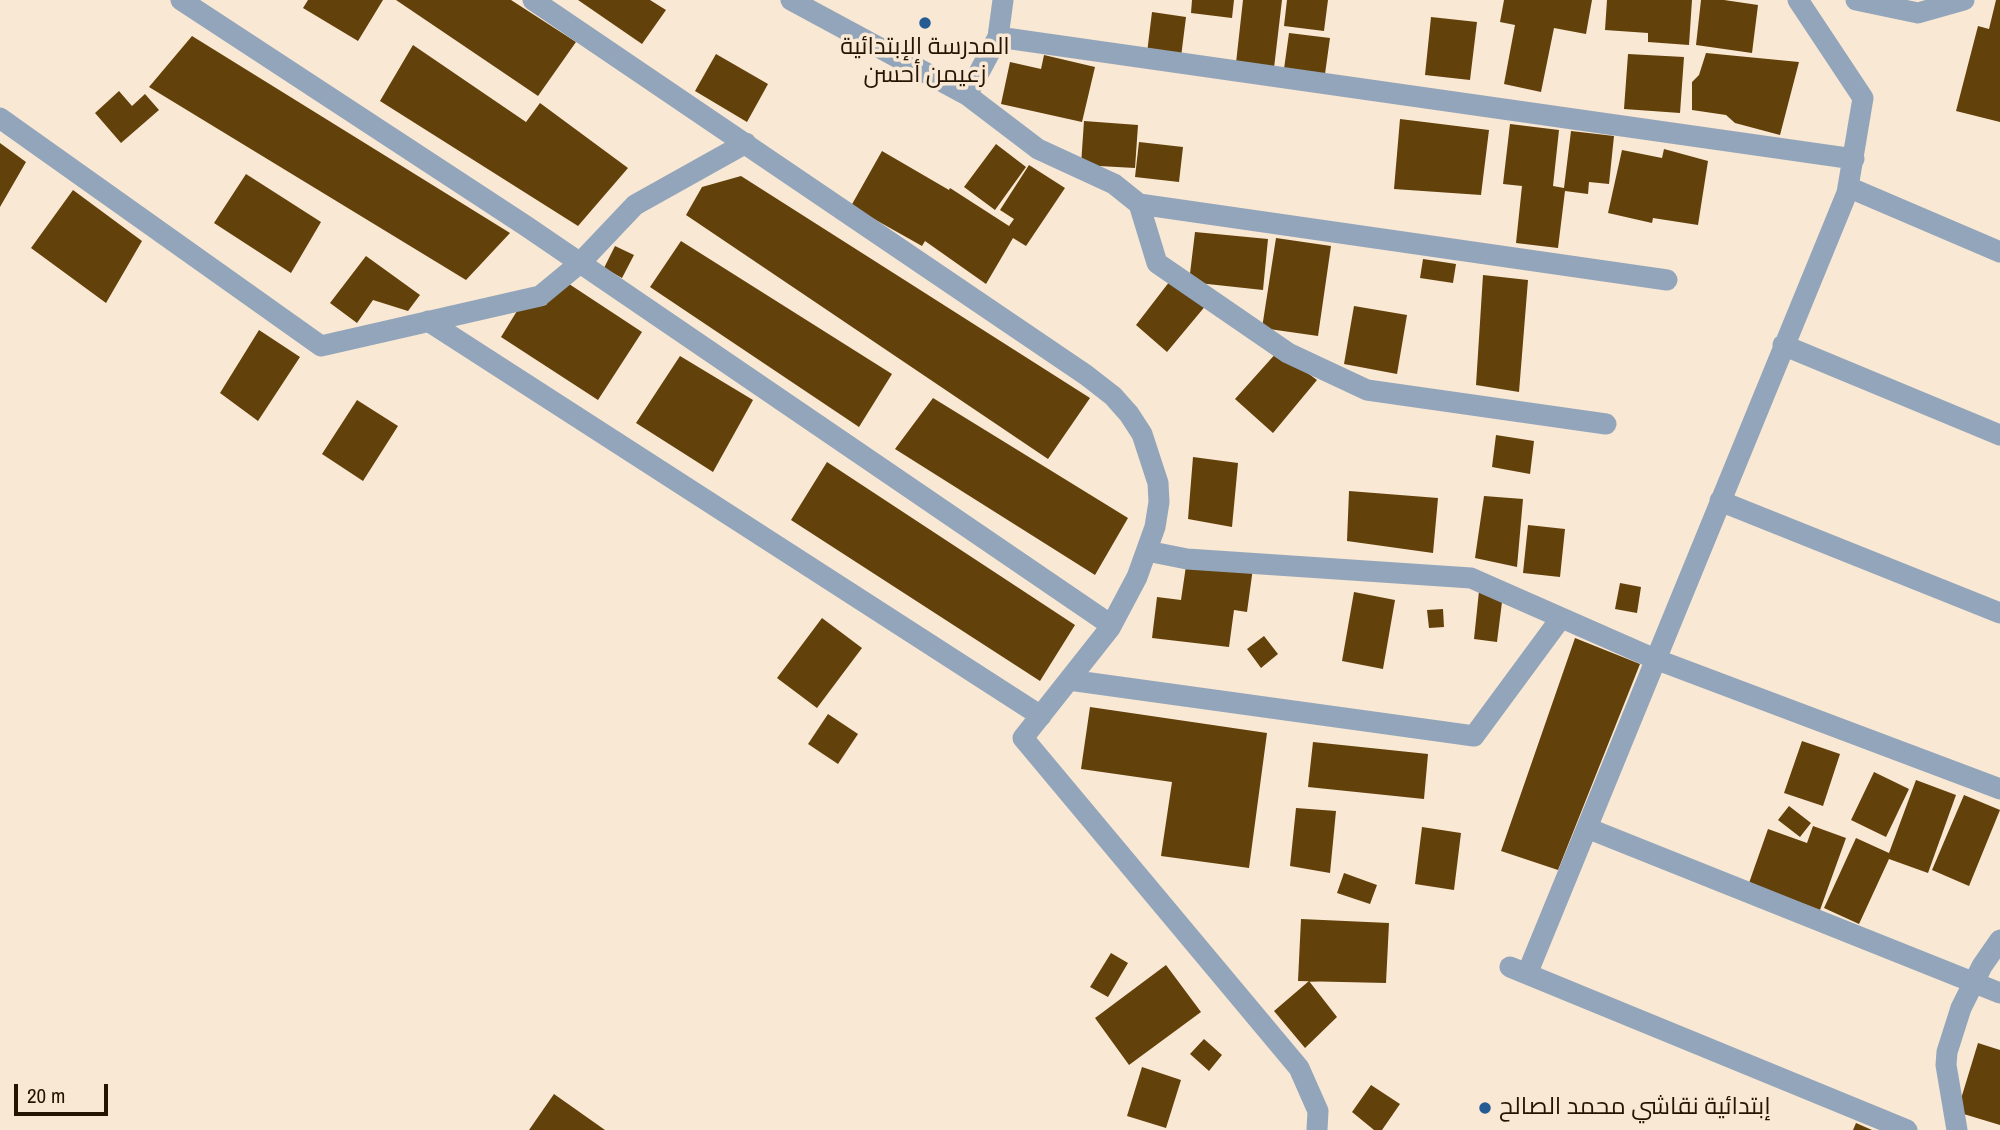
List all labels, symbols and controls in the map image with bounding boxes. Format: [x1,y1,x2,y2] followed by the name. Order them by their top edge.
[917,15,933,31] marker: المدرسة الإبتدائية زعيمن أحسن
[840,34,1010,90] place label: المدرسة الإبتدائية زعيمن أحسن
[18,1070,112,1114] scale bar
[27,1081,65,1110] text: 20 m
[1499,1094,1771,1122] place label: إبتدائية نقاشي محمد الصالح
[1477,1100,1493,1116] marker: إبتدائية نقاشي محمد الصالح

